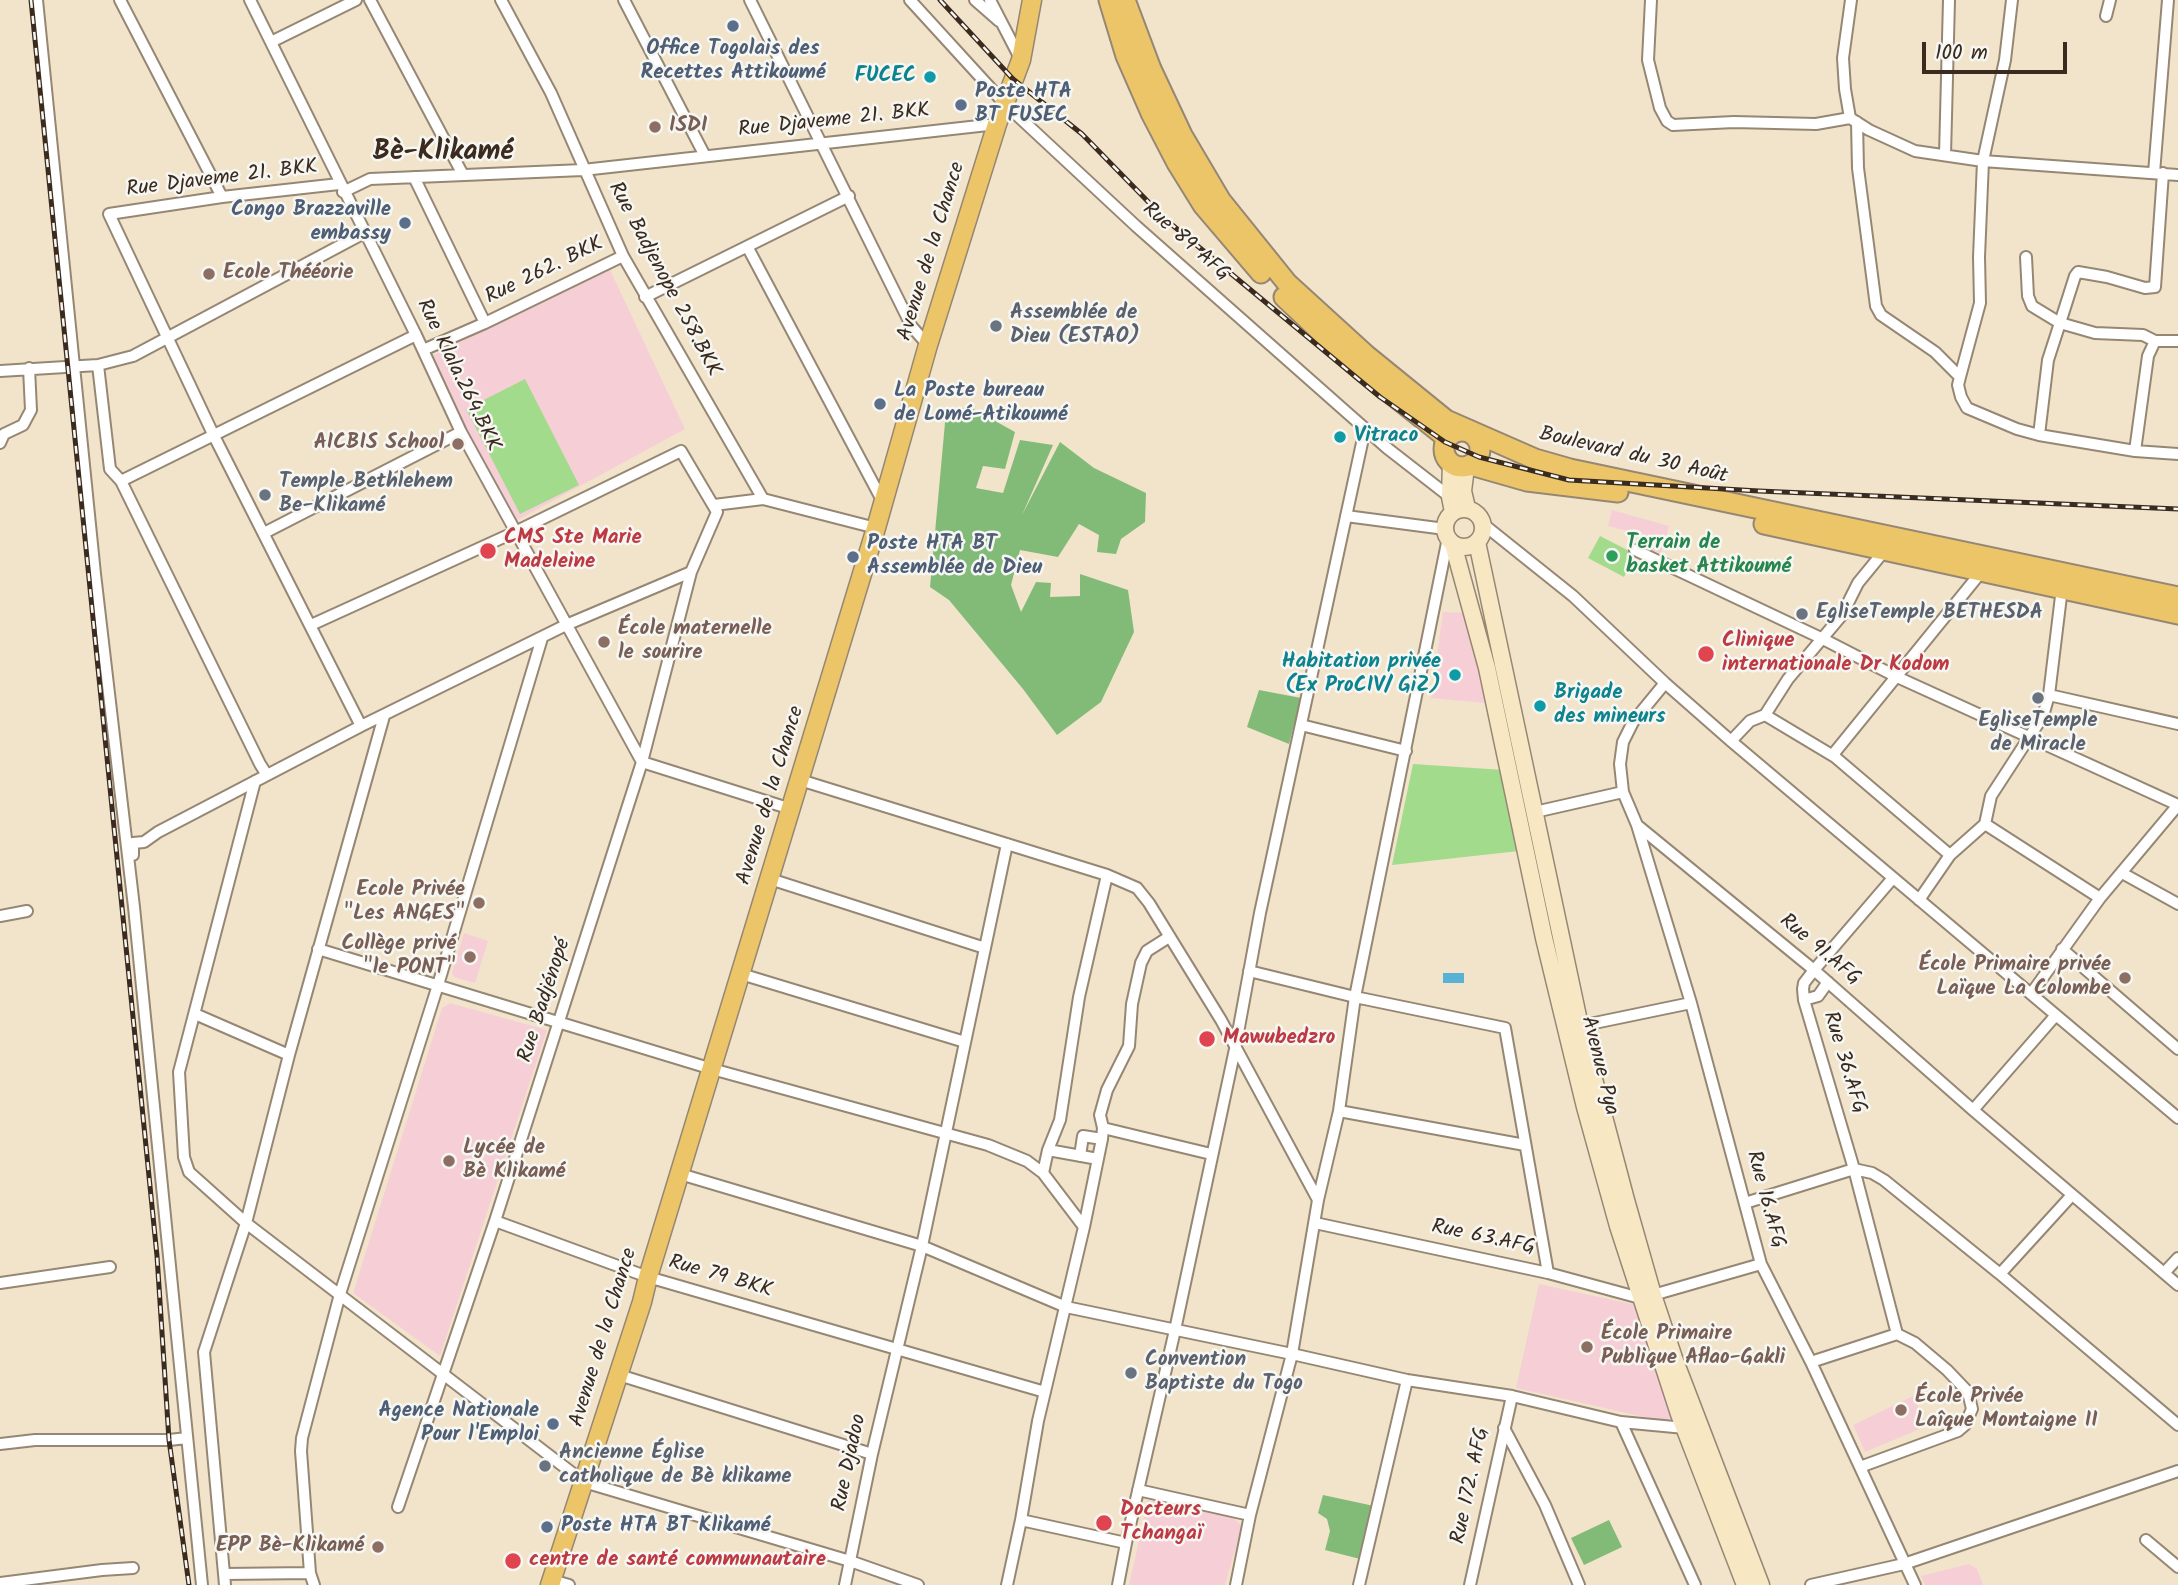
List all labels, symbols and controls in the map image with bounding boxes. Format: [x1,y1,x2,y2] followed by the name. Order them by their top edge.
[725,18,741,34] marker: Office Togolais des Recettes Attikoumé
[1926,28,2071,72] scale bar
[641,37,825,87] place label: Office Togolais des Recettes Attikoumé
[1935,37,1988,70] text: 100 m
[855,64,916,90] place label: FUCEC
[922,69,938,85] marker: FUCEC
[975,80,1072,130] place label: Poste HTA BT FUSEC
[953,97,969,113] marker: Poste HTA BT FUSEC
[737,99,931,145] street label: Rue Djaveme 21. BKK
[669,114,708,140] place label: ISDI
[647,119,663,135] marker: ISDI
[373,137,513,171] district label: Bè-Klikamé
[125,156,319,204] street label: Rue Djaveme 21. BKK
[894,160,972,344] street label: Avenue de la Chance
[601,178,725,382] street label: Rue Badjenope 258.BKK
[231,198,391,248] place label: Congo Brazzaville embassy
[1136,198,1234,288] street label: Rue 89 AFG
[397,215,413,231] marker: Congo Brazzaville embassy
[482,233,608,311] street label: Rue 262. BKK
[223,261,354,287] place label: Ecole Thééorie
[201,266,217,282] marker: Ecole Thééorie
[409,296,505,456] street label: Rue Klala.264.BKK
[1010,301,1140,351] place label: Assemblée de Dieu (ESTAO)
[988,318,1004,334] marker: Assemblée de Dieu (ESTAO)
[894,379,1068,429] place label: La Poste bureau de Lomé-Atikoumé
[872,396,888,412] marker: La Poste bureau de Lomé-Atikoumé
[1536,423,1730,491] street label: Boulevard du 30 Août
[1354,424,1418,450] place label: Vitraco
[1332,429,1348,445] marker: Vitraco
[314,431,444,457] place label: AICBIS School
[450,436,466,452] marker: AICBIS School
[279,470,453,520] place label: Temple Bethlehem Be-Klikamé
[257,487,273,503] marker: Temple Bethlehem Be-Klikamé
[504,526,642,576] place label: CMS Ste Marie Madeleine
[1626,531,1791,581] place label: Terrain de basket Attikoumé
[867,532,1042,582] place label: Poste HTA BT Assemblée de Dieu
[478,541,498,561] marker: CMS Ste Marie Madeleine
[1604,548,1620,564] marker: Terrain de basket Attikoumé
[845,549,861,565] marker: Poste HTA BT Assemblée de Dieu
[1816,601,2043,627] place label: EgliseTemple BETHESDA
[1794,606,1810,622] marker: EgliseTemple BETHESDA
[618,617,772,667] place label: École maternelle le sourire
[1722,629,1950,679] place label: Clinique internationale Dr Kodom
[596,634,612,650] marker: École maternelle le sourire
[1696,644,1716,664] marker: Clinique internationale Dr Kodom
[1282,650,1441,700] place label: Habitation privée (Ex ProCIV/ GiZ)
[1447,667,1463,683] marker: Habitation privée (Ex ProCIV/ GiZ)
[1554,681,1666,731] place label: Brigade des mineurs
[2030,690,2046,706] marker: EgliseTemple de Miracle
[1532,698,1548,714] marker: Brigade des mineurs
[733,704,811,888] street label: Avenue de la Chance
[1979,709,2097,759] place label: EgliseTemple de Miracle
[343,878,465,928] place label: Ecole Privée "Les ANGES"
[471,895,487,911] marker: Ecole Privée "Les ANGES"
[1773,910,1865,992] street label: Rue 91.AFG
[342,932,456,982] place label: Collège privé "le PONT"
[514,936,578,1066] street label: Rue Badjénopé
[462,949,478,965] marker: Collège privé "le PONT"
[1919,953,2111,1003] place label: École Primaire privée Laïque La Colombe
[2117,970,2133,986] marker: École Primaire privée Laïque La Colombe
[1816,1009,1870,1117] street label: Rue 36.AFG
[1574,1014,1622,1118] street label: Avenue Pya
[1223,1026,1335,1052] place label: Mawubedzro
[1197,1029,1217,1049] marker: Mawubedzro
[463,1136,565,1186] place label: Lycée de Bè Klikamé
[1739,1148,1789,1252] street label: Rue 16.AFG
[441,1153,457,1169] marker: Lycée de Bè Klikamé
[1429,1216,1537,1262] street label: Rue 63.AFG
[566,1246,644,1430] street label: Avenue de la Chance
[665,1251,775,1305] street label: Rue 79 BKK
[1601,1322,1785,1372] place label: École Primaire Publique Aflao-Gakli
[1579,1339,1595,1355] marker: École Primaire Publique Aflao-Gakli
[1145,1348,1303,1398] place label: Convention Baptiste du Togo
[1123,1365,1139,1381] marker: Convention Baptiste du Togo
[1915,1385,2098,1435] place label: École Privée Laîque Montaigne II
[379,1399,539,1449] place label: Agence Nationale Pour l'Emploi
[1893,1402,1909,1418] marker: École Privée Laîque Montaigne II
[828,1412,874,1514] street label: Rue Djadoo
[545,1416,561,1432] marker: Agence Nationale Pour l'Emploi
[1447,1425,1497,1547] street label: Rue 172. AFG
[559,1441,792,1491] place label: Ancienne Église catholique de Bè klikame
[537,1458,553,1474] marker: Ancienne Église catholique de Bè klikame
[1120,1498,1202,1548] place label: Docteurs Tchangaï
[1094,1513,1114,1533] marker: Docteurs Tchangaï
[561,1514,770,1540] place label: Poste HTA BT Klikamé
[539,1519,555,1535] marker: Poste HTA BT Klikamé
[216,1534,364,1560] place label: EPP Bè-Klikamé
[370,1539,386,1555] marker: EPP Bè-Klikamé
[529,1548,826,1574] place label: centre de santé communautaire
[503,1551,523,1571] marker: centre de santé communautaire

